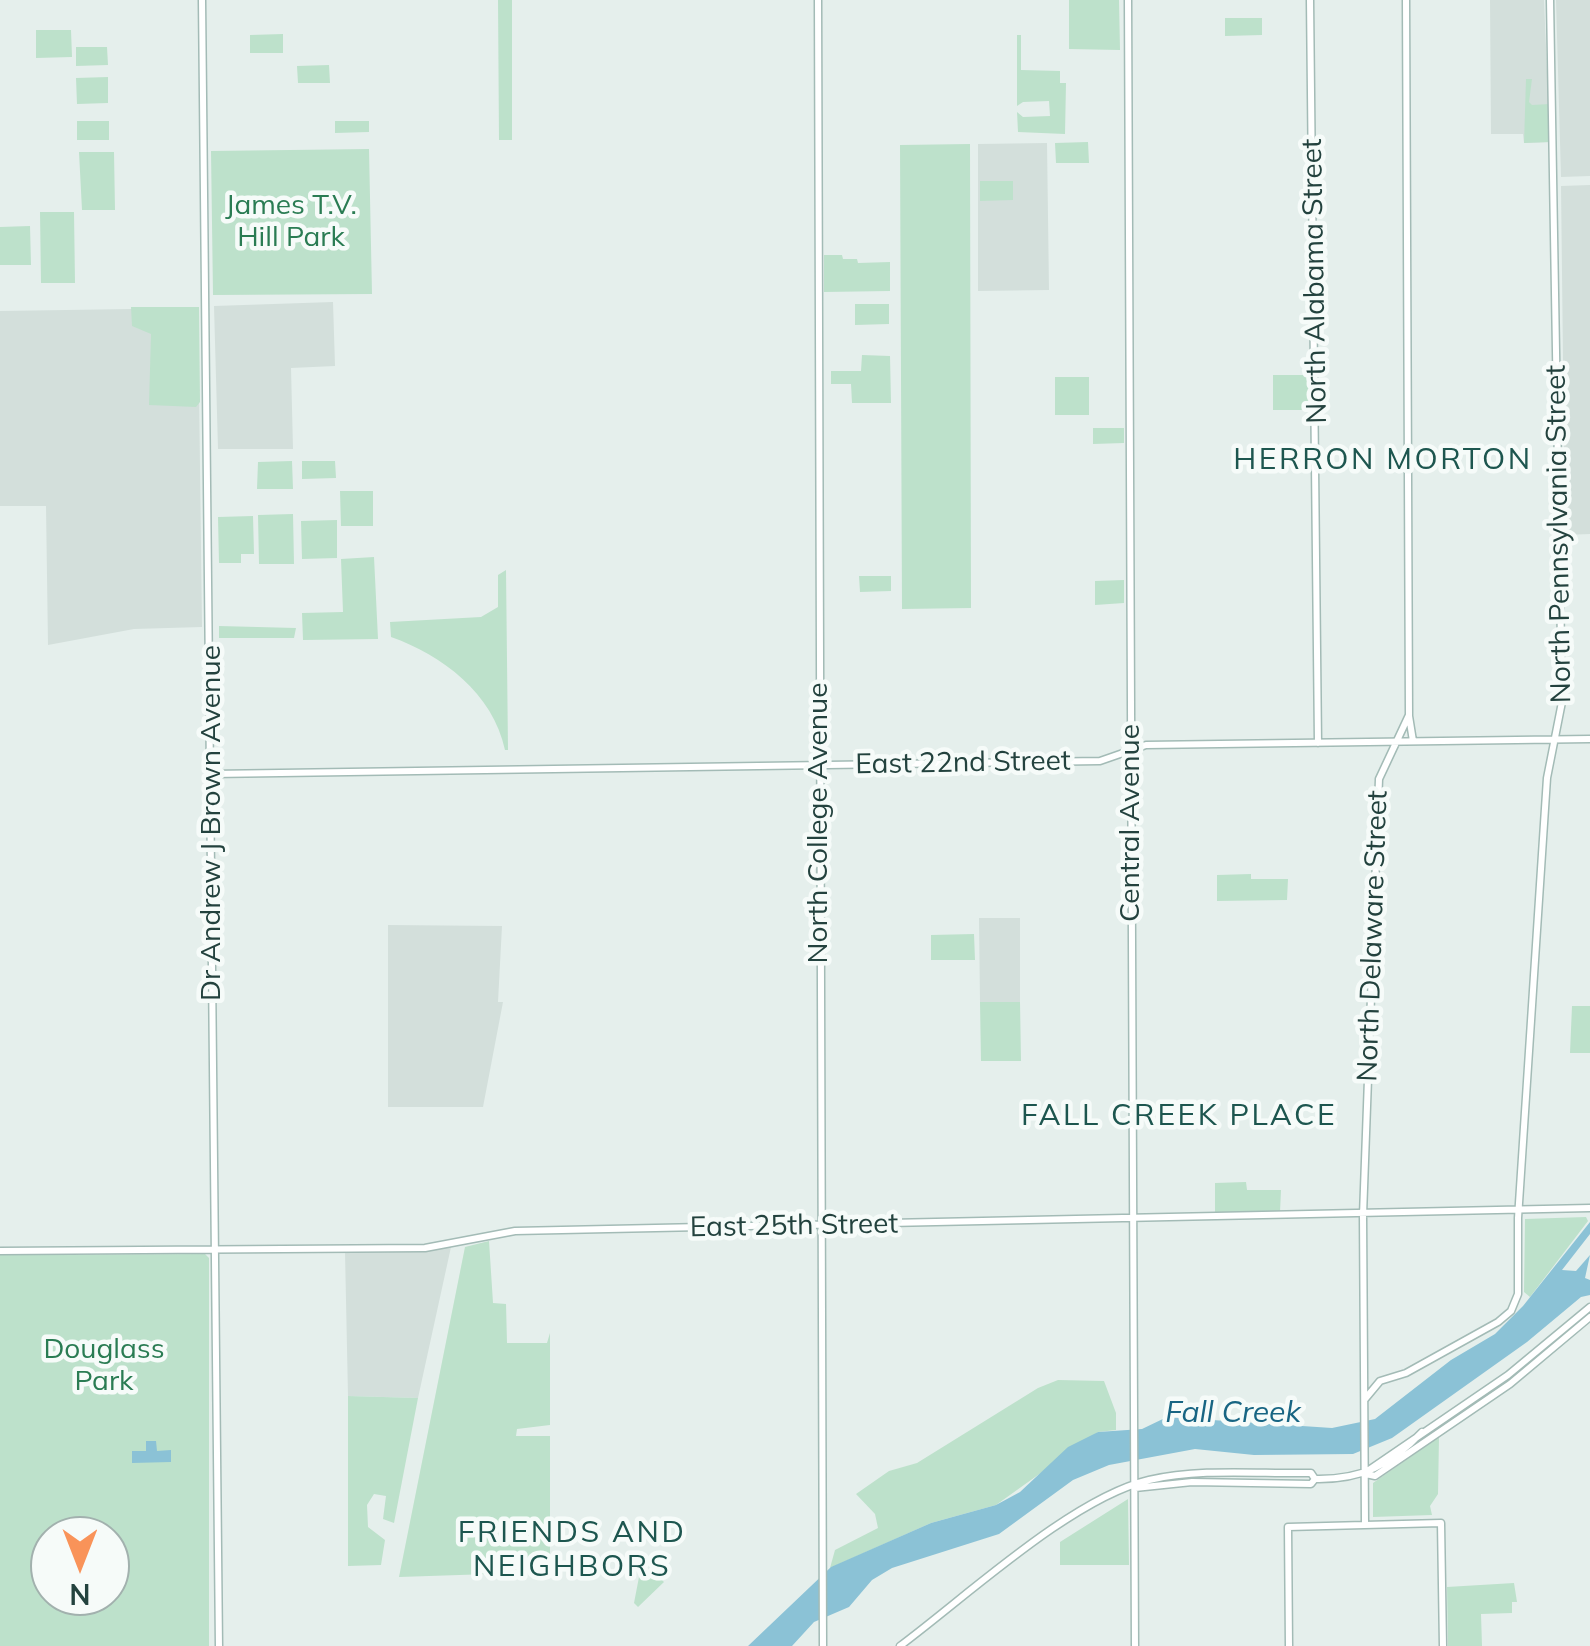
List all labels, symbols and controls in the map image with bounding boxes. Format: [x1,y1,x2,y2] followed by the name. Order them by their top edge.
[1296,138,1334,424] street label: North Alabama Street
[225,189,357,255] park label: James T.V. Hill Park
[1539,365,1579,703] street label: North Pennsylvania Street
[1233,442,1533,478] district label: HERRON MORTON
[195,645,229,1001] street label: Dr Andrew J Brown Avenue
[802,683,836,963] street label: North College Avenue
[1114,724,1148,922] street label: Central Avenue
[855,744,1071,782] street label: East 22nd Street
[1351,790,1395,1082] street label: North Delaware Street
[1021,1098,1337,1134] district label: FALL CREEK PLACE
[689,1207,899,1245] street label: East 25th Street
[43,1333,165,1399] park label: Douglass Park
[1165,1395,1301,1431] water label: Fall Creek
[458,1515,686,1586] district label: FRIENDS AND NEIGHBORS
[30,1516,130,1616] north arrow
[69,1577,91,1612] text: N

